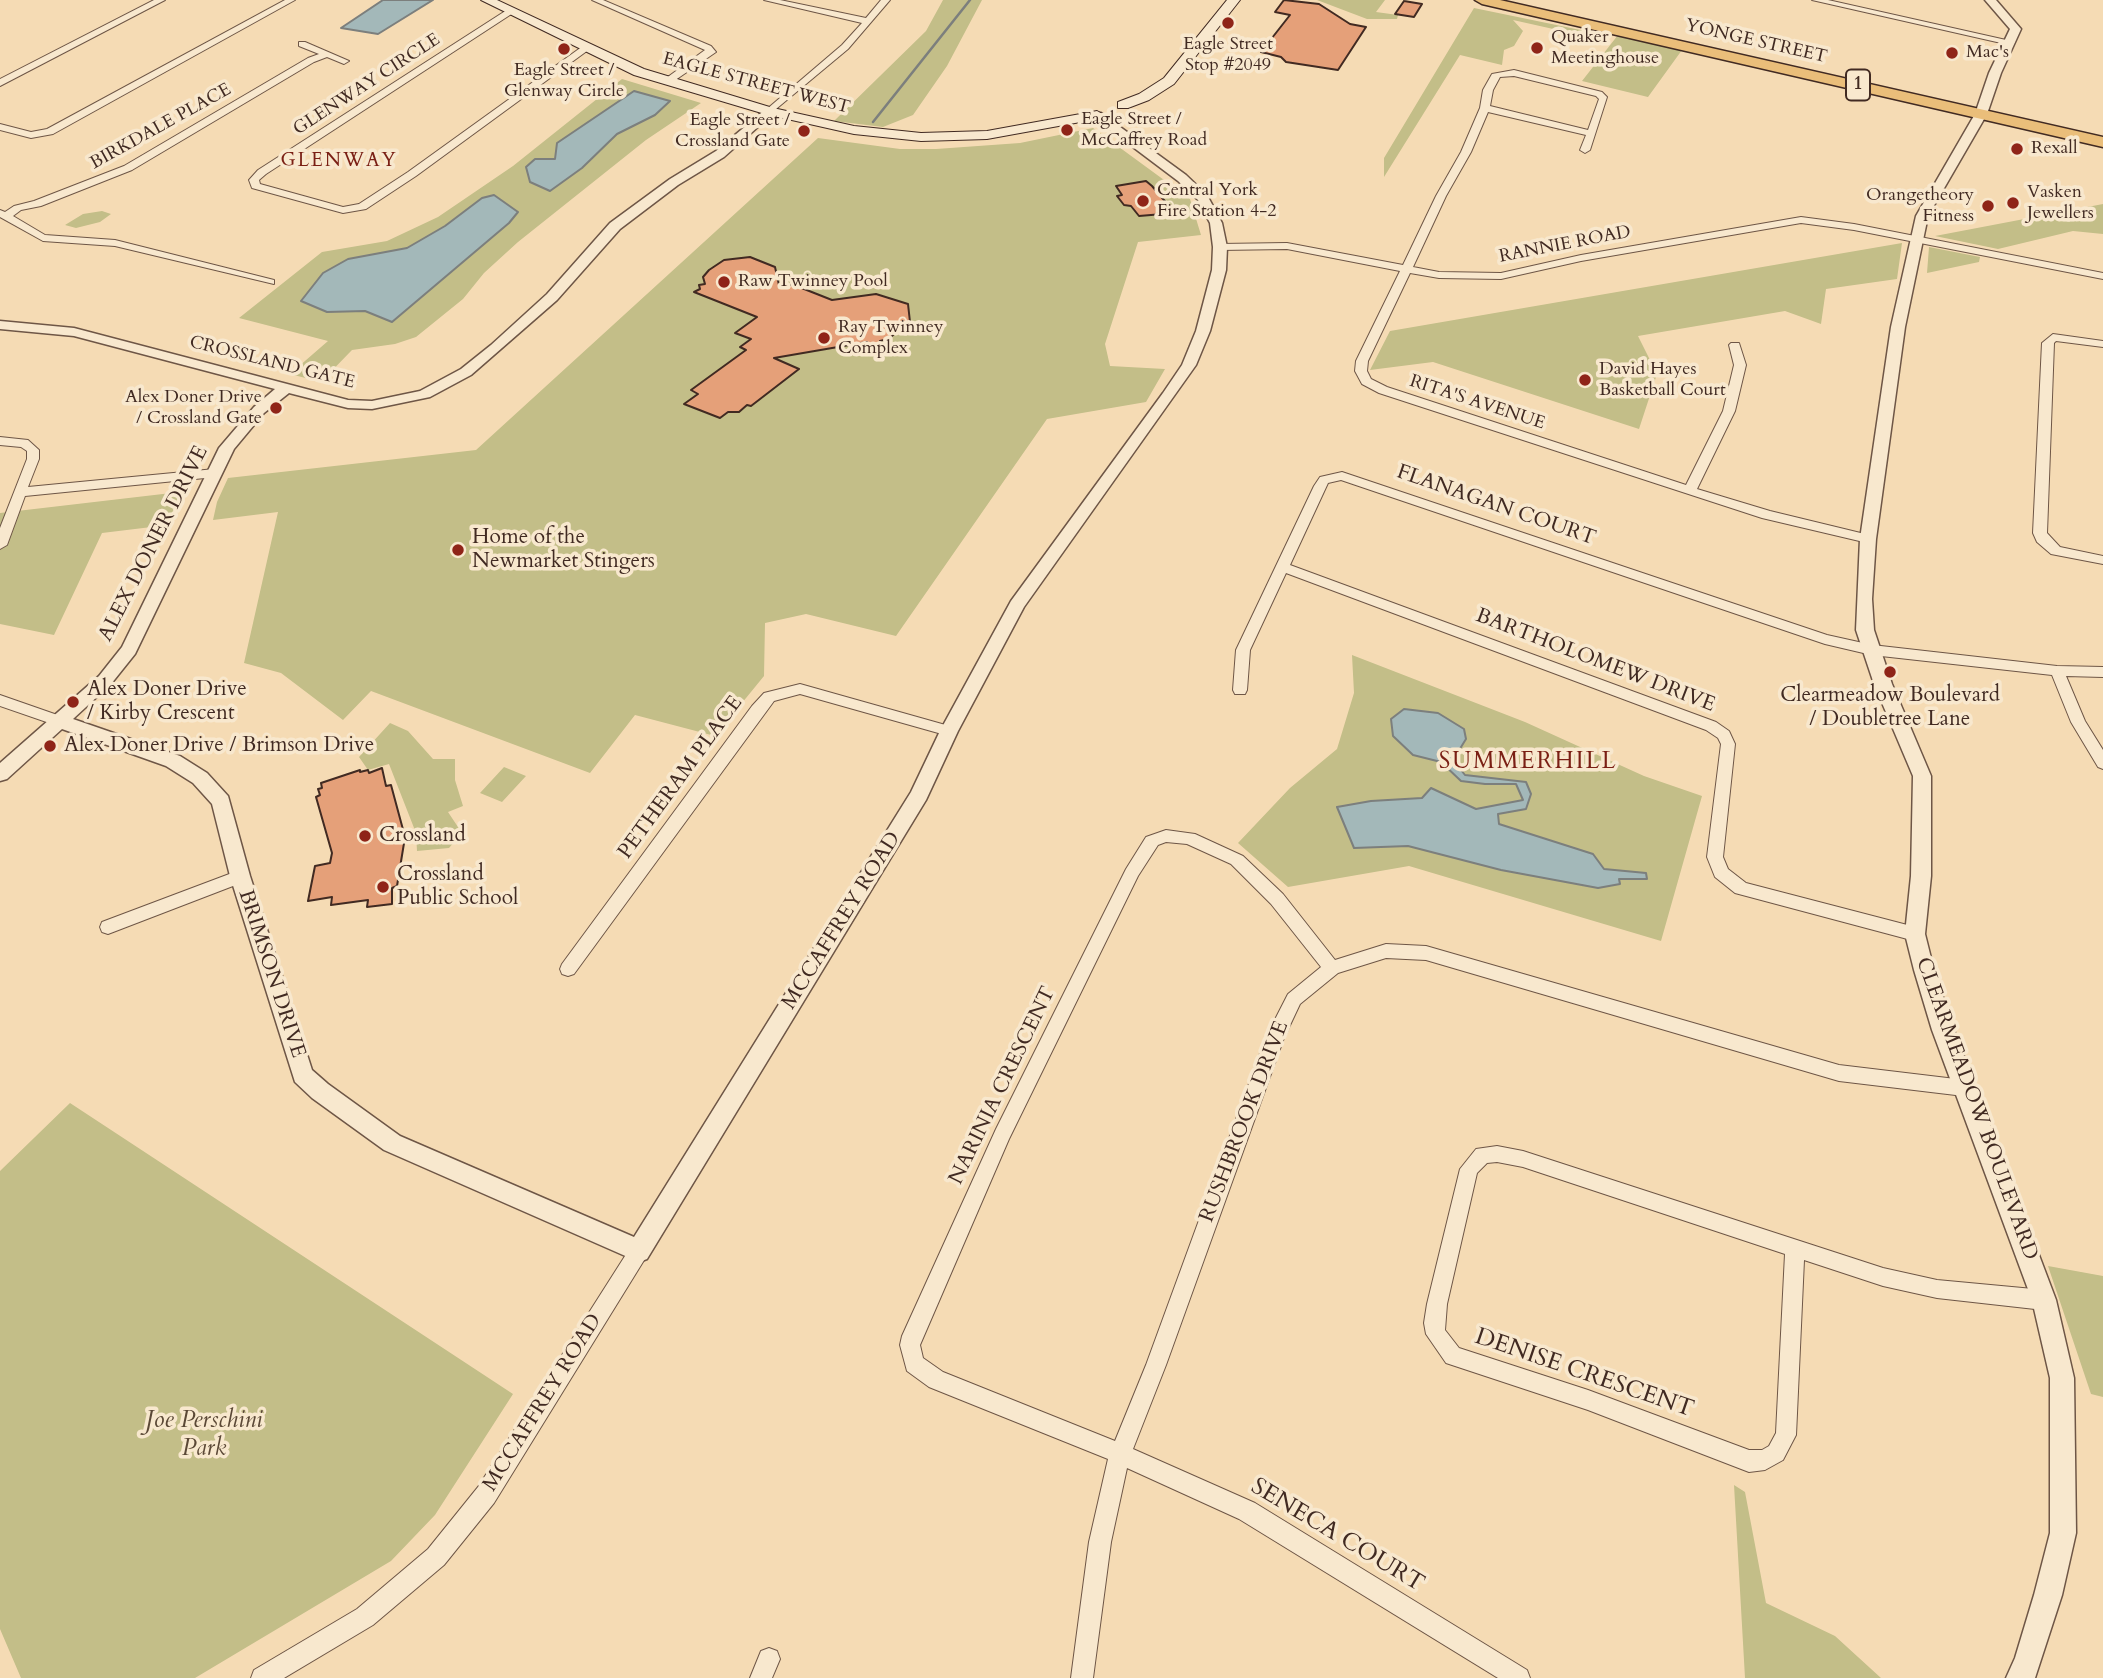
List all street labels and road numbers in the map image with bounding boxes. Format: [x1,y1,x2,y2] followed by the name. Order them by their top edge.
[1683,15,1829,69] street label: YONGE STREET
[290,29,444,141] street label: GLENWAY CIRCLE
[660,49,852,119] street label: EAGLE STREET WEST
[1846,69,1870,100] road number: 1
[87,79,235,175] street label: BIRKDALE PLACE
[1497,222,1633,268] street label: RANNIE ROAD
[187,332,357,394] street label: CROSSLAND GATE
[1407,371,1547,435] street label: RITA'S AVENUE
[94,442,214,646] street label: ALEX DONER DRIVE
[1393,460,1599,552] street label: FLANAGAN COURT
[1472,604,1718,718] street label: BARTHOLOMEW DRIVE
[613,692,749,864] street label: PETHERAM PLACE
[777,828,907,1014] street label: MCCAFFREY ROAD
[232,887,310,1061] street label: BRIMSON DRIVE
[1909,954,2043,1264] street label: CLEARMEADOW BOULEVARD
[944,983,1062,1189] street label: NARINIA CRESCENT
[1195,1018,1295,1226] street label: RUSHBROOK DRIVE
[478,1310,608,1496] street label: MCCAFFREY ROAD
[1471,1323,1697,1425] street label: DENISE CRESCENT
[1245,1473,1429,1599] street label: SENECA COURT

